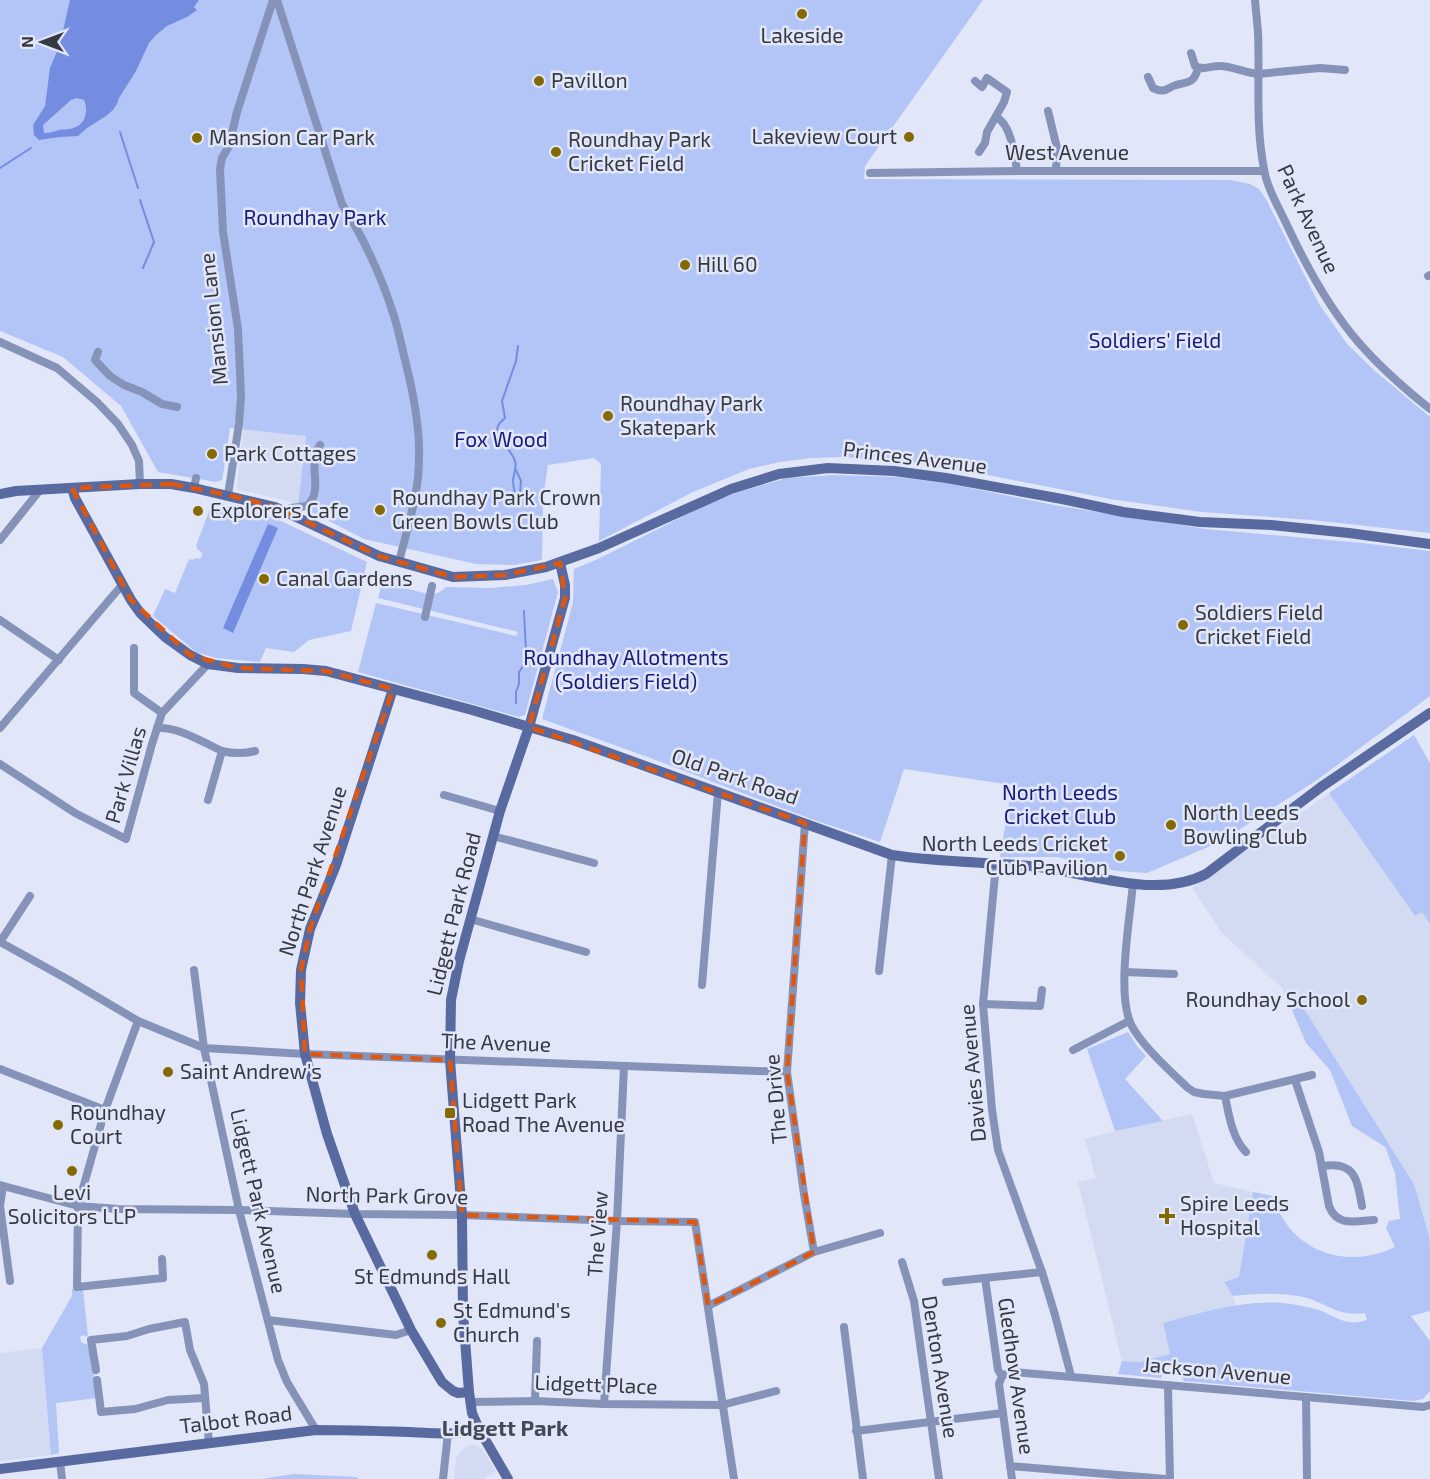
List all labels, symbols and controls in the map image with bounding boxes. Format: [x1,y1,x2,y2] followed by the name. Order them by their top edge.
[795,7,809,21] marker: Lakeside
[12,12,72,72] north arrow
[760,22,844,47] place label: Lakeside
[17,36,36,48] text: N
[551,67,628,92] place label: Pavillon
[532,74,546,88] marker: Pavillon
[752,123,897,148] place label: Lakeview Court
[209,124,375,149] place label: Mansion Car Park
[568,126,711,175] place label: Roundhay Park Cricket Field
[902,130,916,144] marker: Lakeview Court
[190,131,204,145] marker: Mansion Car Park
[1005,139,1129,164] street label: West Avenue
[549,145,563,159] marker: Roundhay Park Cricket Field
[1273,160,1345,277] street label: Park Avenue
[243,204,387,229] park label: Roundhay Park
[697,251,758,276] place label: Hill 60
[193,252,232,386] street label: Mansion Lane
[678,258,692,272] marker: Hill 60
[1089,327,1221,352] park label: Soldiers' Field
[620,390,763,439] place label: Roundhay Park Skatepark
[601,409,615,423] marker: Roundhay Park Skatepark
[454,426,548,451] park label: Fox Wood
[842,435,989,478] street label: Princes Avenue
[224,440,356,465] place label: Park Cottages
[205,447,219,461] marker: Park Cottages
[392,484,601,533] place label: Roundhay Park Crown Green Bowls Club
[210,497,349,522] place label: Explorers Cafe
[373,503,387,517] marker: Roundhay Park Crown Green Bowls Club
[191,504,205,518] marker: Explorers Cafe
[276,565,413,590] place label: Canal Gardens
[257,572,271,586] marker: Canal Gardens
[1195,599,1323,648] place label: Soldiers Field Cricket Field
[1176,618,1190,632] marker: Soldiers Field Cricket Field
[523,644,729,693] park label: Roundhay Allotments (Soldiers Field)
[99,723,150,826] street label: Park Villas
[669,742,802,809] street label: Old Park Road
[1002,779,1118,828] park label: North Leeds Cricket Club
[272,782,351,959] street label: North Park Avenue
[1183,799,1307,848] place label: North Leeds Bowling Club
[1164,818,1178,832] marker: North Leeds Bowling Club
[420,829,485,998] street label: Lidgett Park Road
[922,830,1108,879] place label: North Leeds Cricket Club Pavilion
[1113,849,1127,863] marker: North Leeds Cricket Club Pavilion
[1186,986,1351,1011] place label: Roundhay School
[1355,993,1369,1007] marker: Roundhay School
[953,1003,990,1143] street label: Davies Avenue
[441,1027,552,1056] street label: The Avenue
[758,1053,791,1145] street label: The Drive
[180,1058,322,1083] place label: Saint Andrew's
[161,1065,175,1079] marker: Saint Andrew's
[462,1087,625,1136] place label: Lidgett Park Road The Avenue
[70,1099,166,1148] place label: Roundhay Court
[226,1106,293,1296] street label: Lidgett Park Avenue
[443,1106,457,1120] marker: Lidgett Park Road The Avenue
[51,1118,65,1132] marker: Roundhay Court
[65,1164,79,1178] marker: Levi Solicitors LLP
[8,1179,136,1228] place label: Levi Solicitors LLP
[305,1181,469,1208] street label: North Park Grove
[581,1190,612,1278] street label: The View
[1180,1190,1289,1239] place label: Spire Leeds Hospital
[1158,1207,1176,1225] marker: Spire Leeds Hospital
[425,1248,439,1262] marker: St Edmunds Hall
[354,1263,511,1288] place label: St Edmunds Hall
[918,1294,965,1440] street label: Denton Avenue
[994,1296,1041,1456] street label: Gledhow Avenue
[453,1297,571,1346] place label: St Edmund's Church
[434,1316,448,1330] marker: St Edmund's Church
[1142,1351,1292,1388] street label: Jackson Avenue
[534,1369,658,1398] street label: Lidgett Place
[178,1399,293,1438] street label: Talbot Road
[442,1414,569,1440] district label: Lidgett Park

